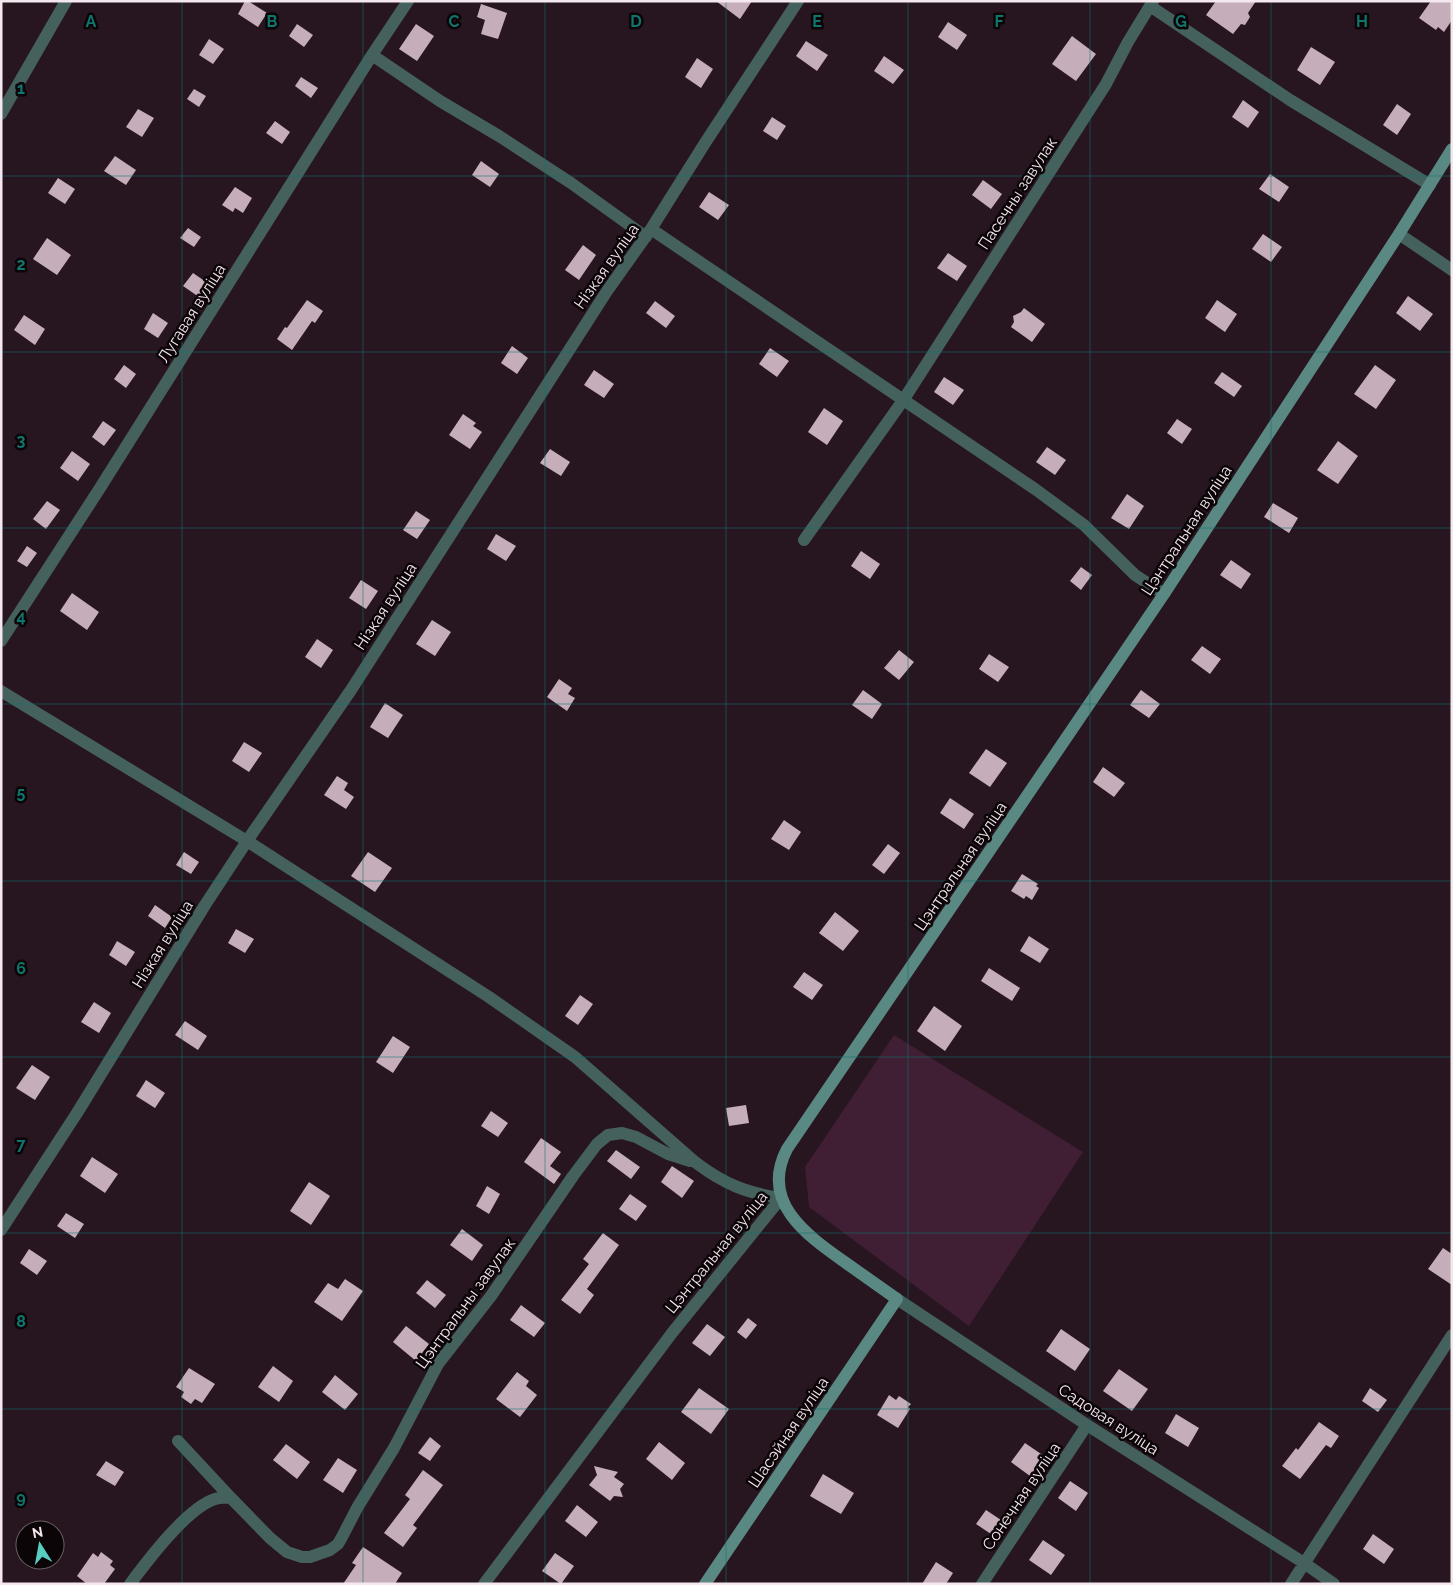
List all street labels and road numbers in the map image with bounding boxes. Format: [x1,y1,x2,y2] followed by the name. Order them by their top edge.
[974,133,1061,253] street label: Пасечны завулак
[570,220,643,313] street label: Нізкая вуліца
[153,260,229,366] street label: Лугавая вуліца
[1137,462,1236,599] street label: Цэнтральная вуліца
[350,559,421,653] street label: Нізкая вуліца
[910,798,1011,934] street label: Цэнтральная вуліца
[128,897,197,992] street label: Нізкая вуліца
[661,1188,771,1317] street label: Цэнтральная вуліца
[412,1234,519,1372] street label: Цэнтральны завулак
[744,1373,832,1491] street label: Шасэйная вуліца
[1055,1380,1163,1459] street label: Садовая вуліца
[978,1439,1064,1554] street label: Сонечная вуліца

